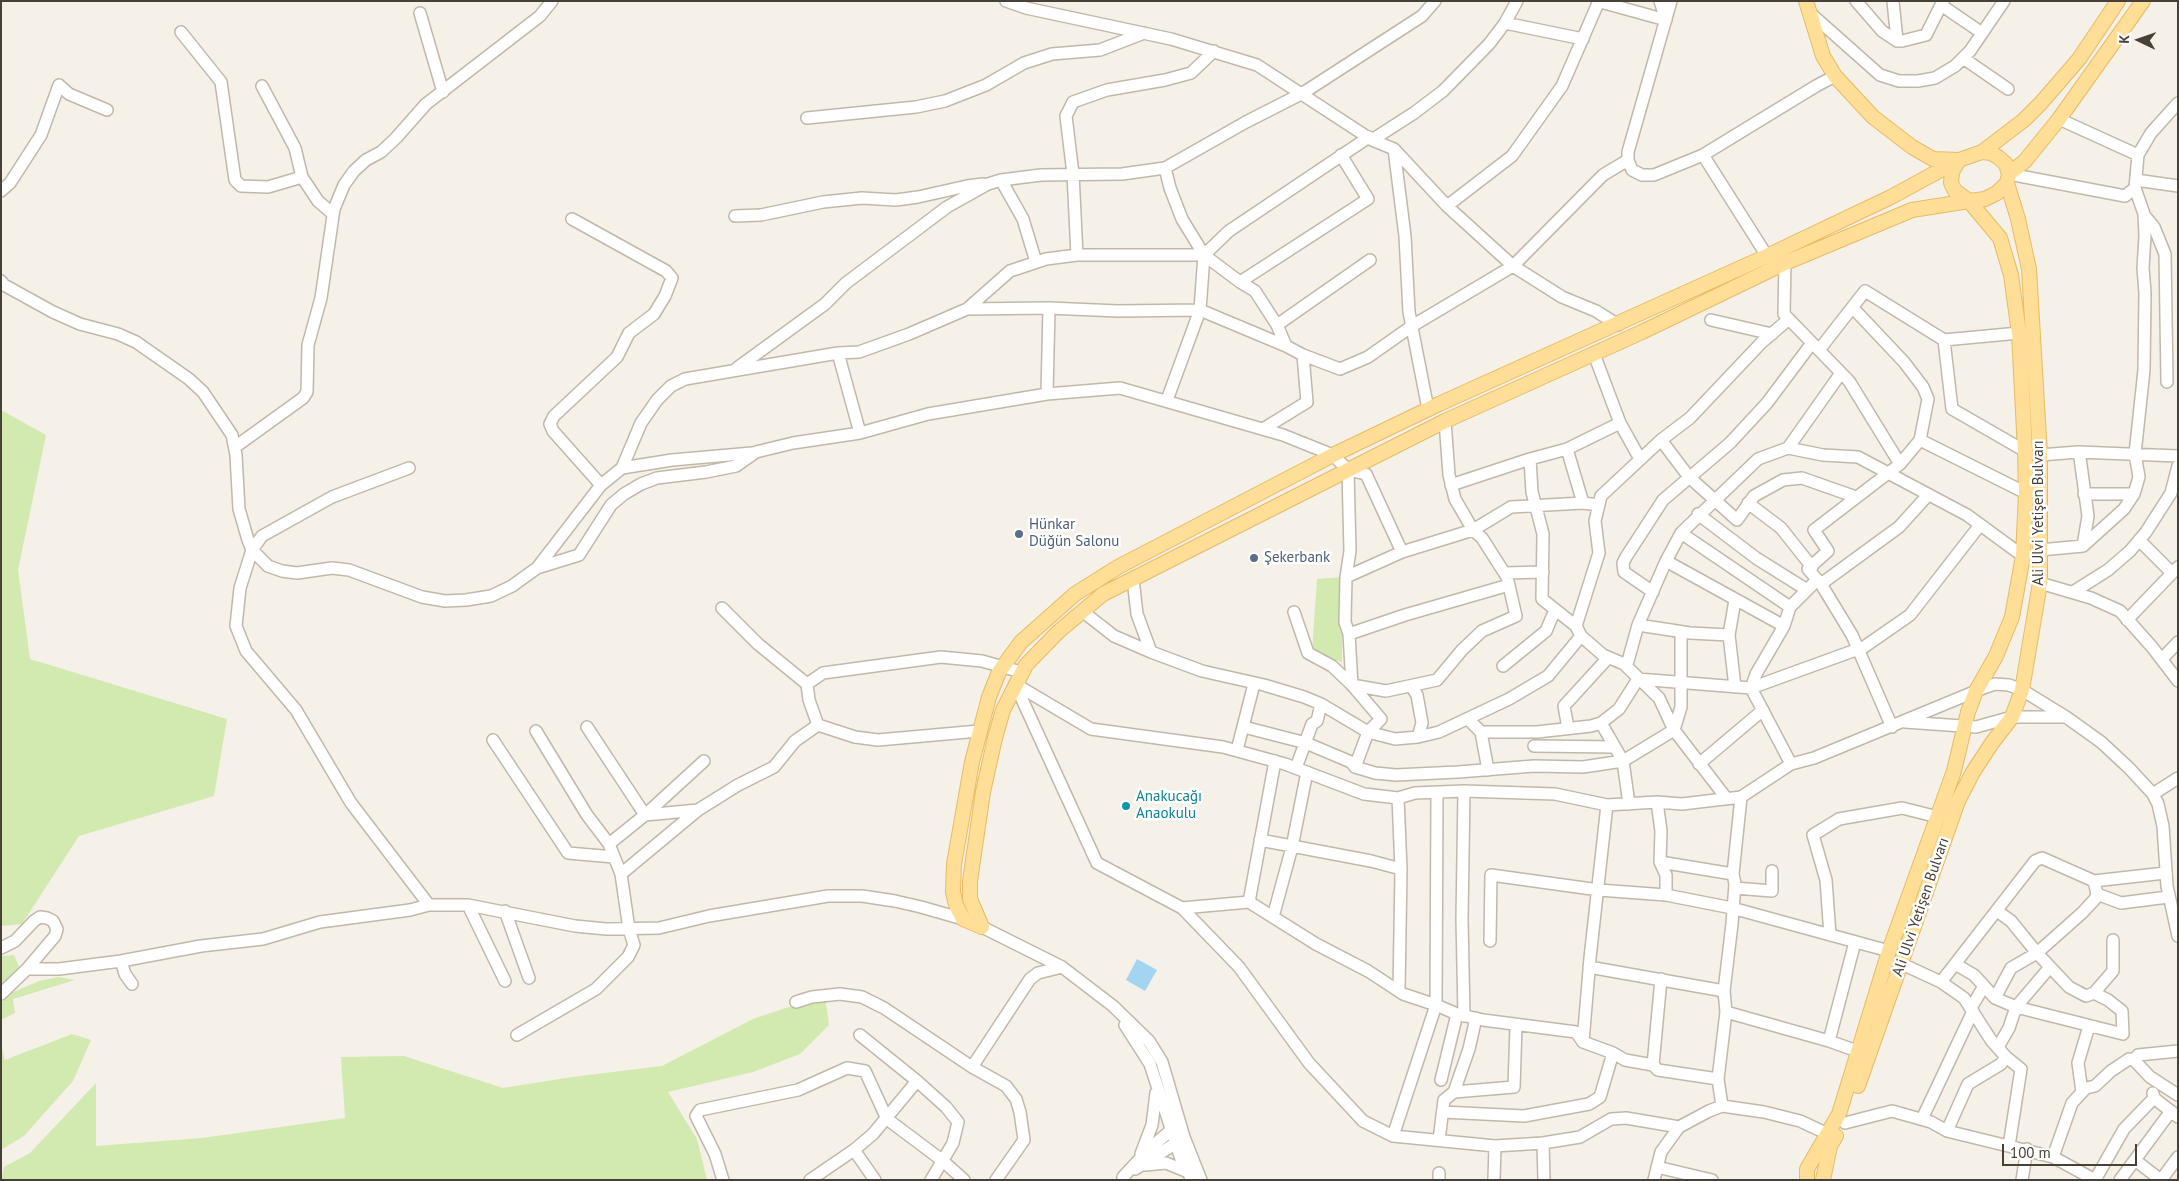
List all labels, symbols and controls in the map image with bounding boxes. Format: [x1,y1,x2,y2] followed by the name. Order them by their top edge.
[2114,15,2164,65] north arrow
[2115,34,2133,44] text: K
[2030,440,2048,586] street label: Ali Ulvi Yetişen Bulvarı
[1029,516,1119,551] place label: Hünkar Düğün Salonu
[1013,528,1025,540] marker: Hünkar Düğün Salonu
[1264,549,1330,567] place label: Şekerbank
[1248,552,1260,564] marker: Şekerbank
[1136,788,1202,823] place label: Anakucağı Anaokulu
[1120,800,1132,812] marker: Anakucağı Anaokulu
[1889,835,1953,979] street label: Ali Ulvi Yetişen Bulvarı
[2004,1134,2139,1166] scale bar
[2010,1143,2051,1162] text: 100 m

